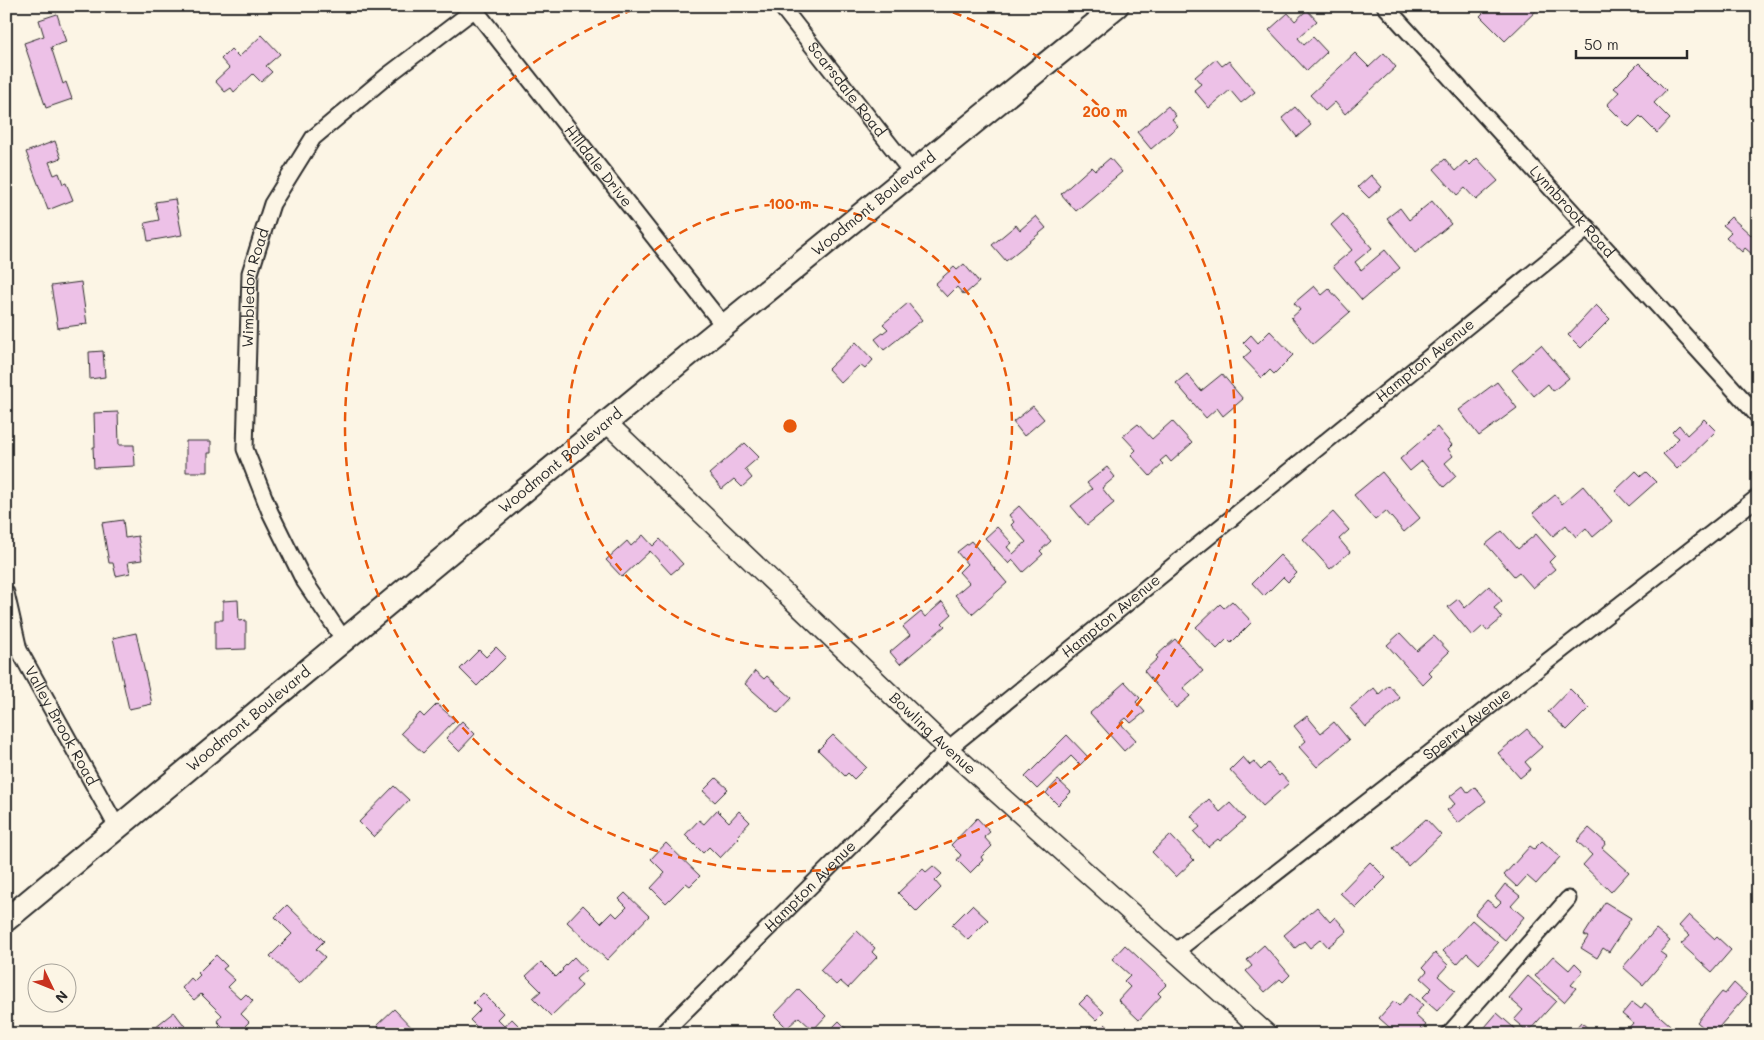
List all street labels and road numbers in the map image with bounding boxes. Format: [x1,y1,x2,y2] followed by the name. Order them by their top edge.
[804,37,891,140] street label: Scarsdale Road
[560,120,638,211] street label: Hilldale Drive
[807,147,940,260] street label: Woodmont Boulevard
[1526,161,1620,261] street label: Lynnbrook Road
[237,225,273,348] street label: Wimbledon Road
[1371,314,1478,406] street label: Hampton Avenue
[494,403,626,517] street label: Woodmont Boulevard
[1057,569,1164,662] street label: Hampton Avenue
[182,661,314,775] street label: Woodmont Boulevard
[21,662,103,788] street label: Valley Brook Road
[1418,683,1515,764] street label: Sperry Avenue
[886,687,981,779] street label: Bowling Avenue
[759,836,860,936] street label: Hampton Avenue

